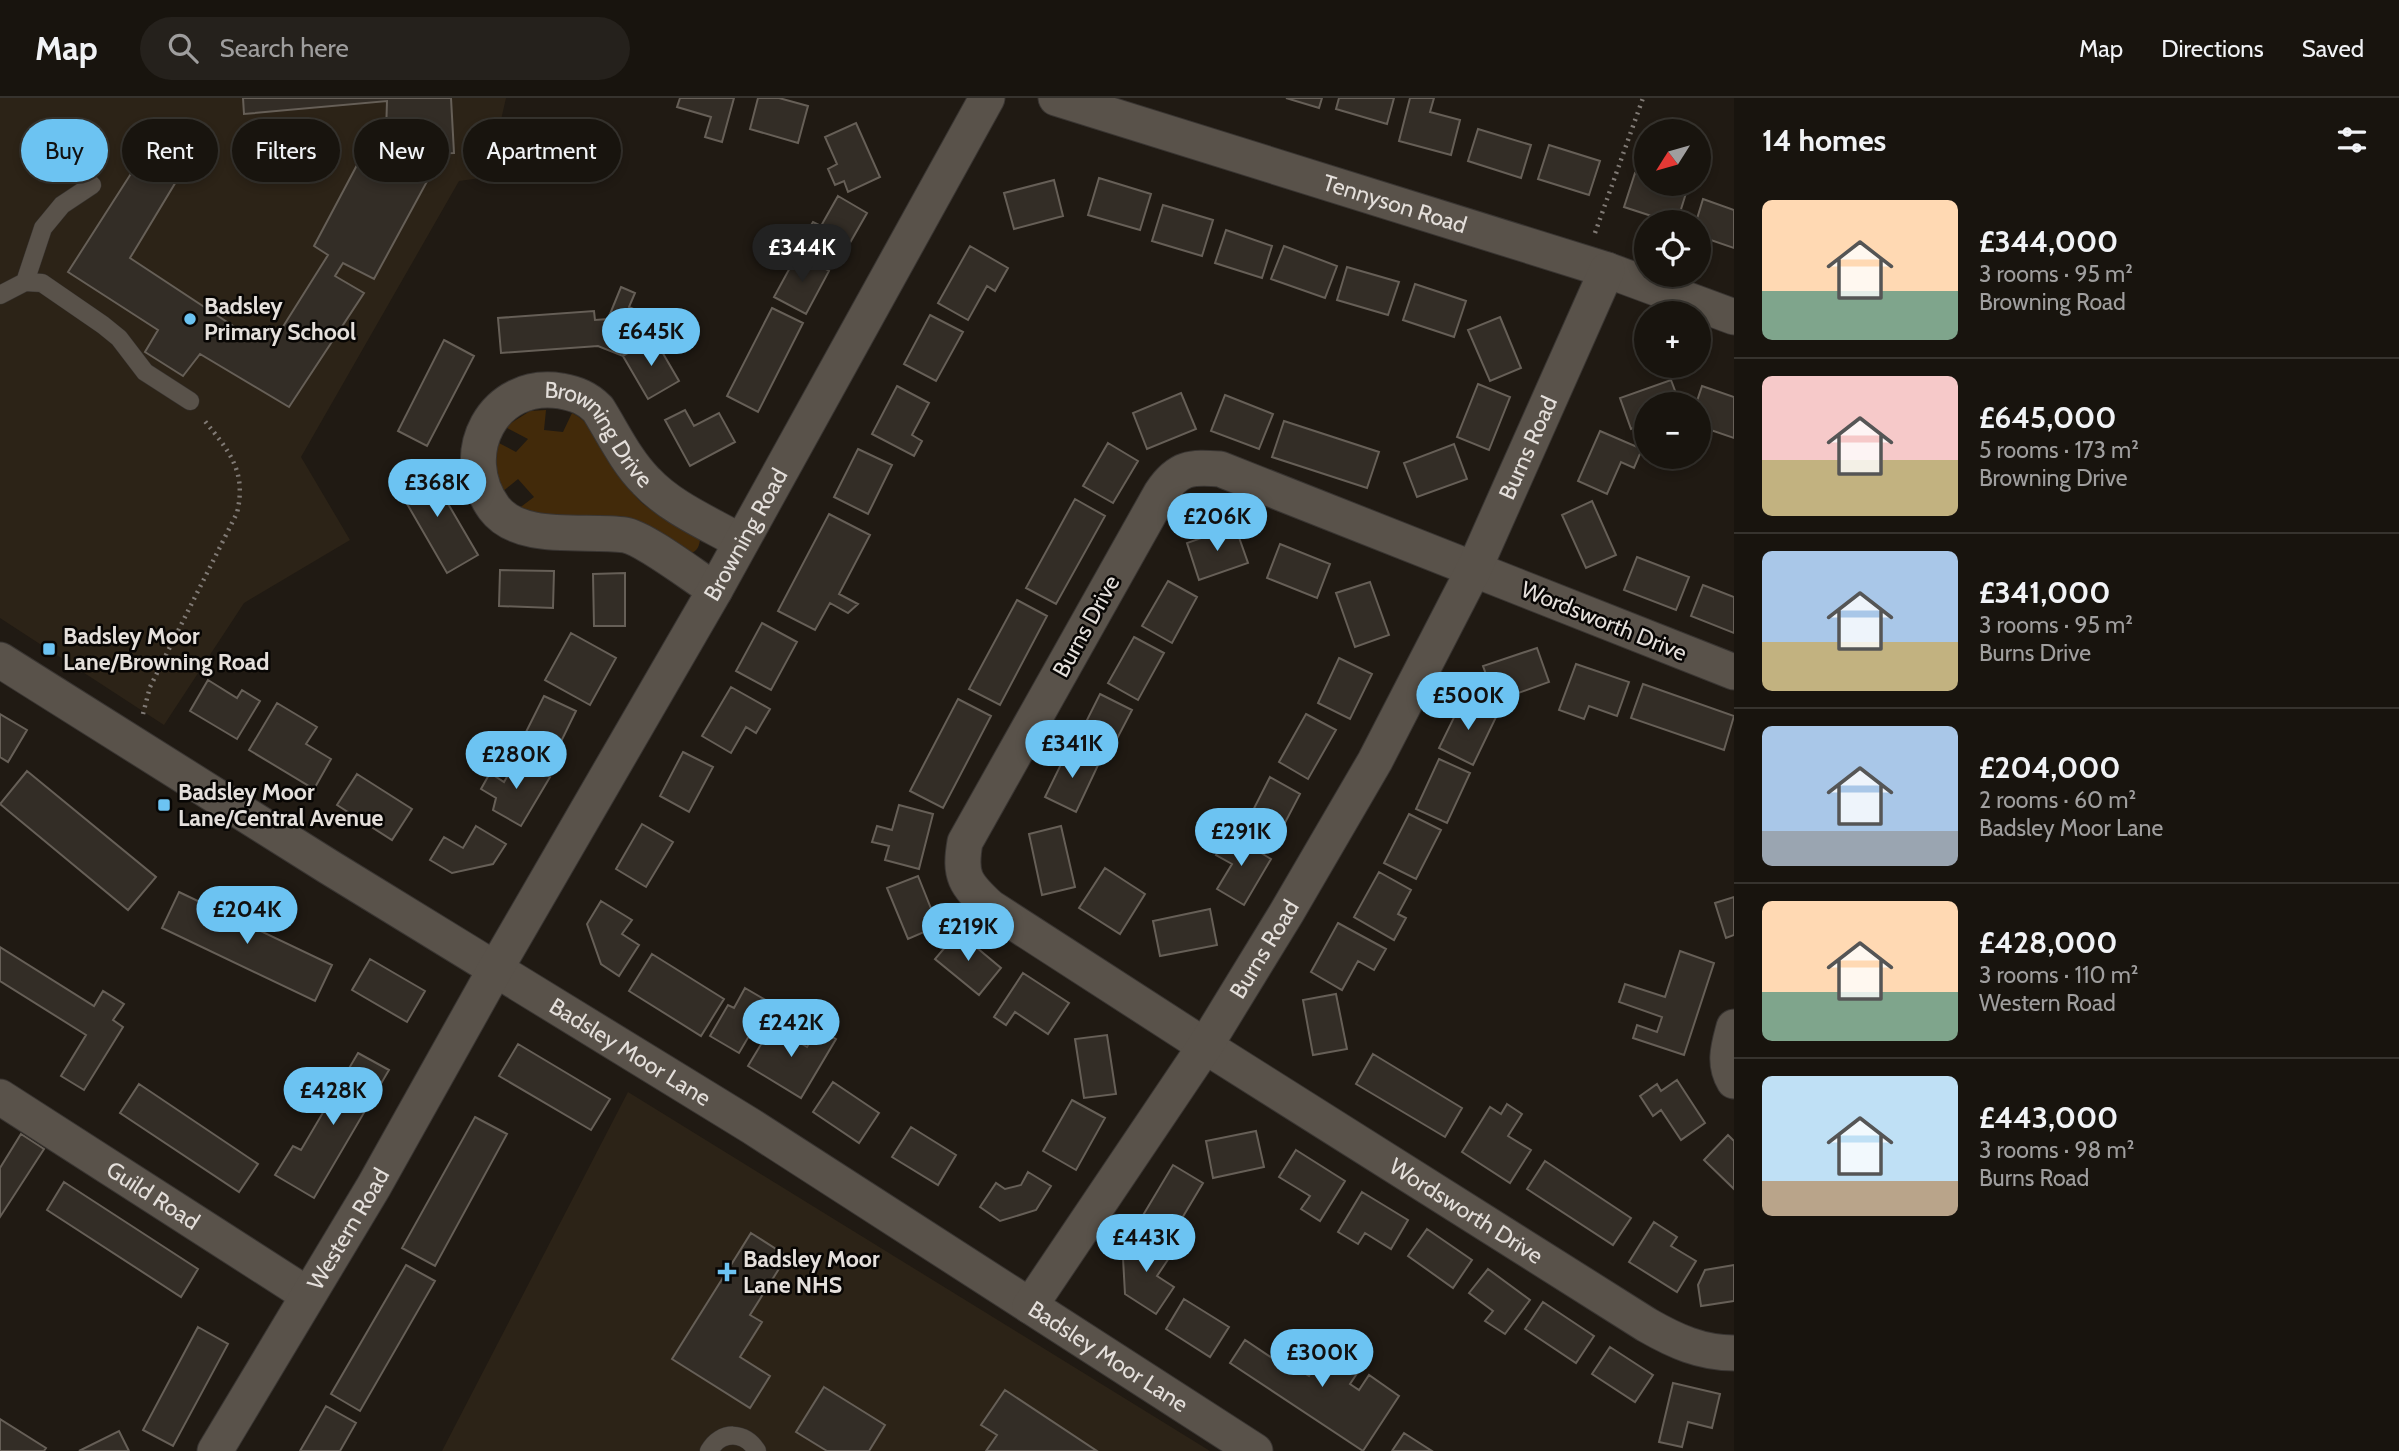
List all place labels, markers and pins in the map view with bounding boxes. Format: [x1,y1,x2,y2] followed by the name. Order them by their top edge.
[753,225,851,284] pin: £344K
[204,292,356,346] place label: Badsley Primary School
[602,308,700,368] pin: £645K
[182,311,198,327] marker: Badsley Primary School
[388,460,486,519] pin: £368K
[1168,494,1266,553] pin: £206K
[63,622,269,676] place label: Badsley Moor Lane/Browning Road
[41,641,57,657] marker: Badsley Moor Lane/Browning Road
[1419,672,1517,732] pin: £500K
[1023,720,1121,780] pin: £341K
[467,732,565,791] pin: £280K
[178,778,384,832] place label: Badsley Moor Lane/Central Avenue
[156,797,172,813] marker: Badsley Moor Lane/Central Avenue
[1192,808,1290,868] pin: £291K
[198,886,296,946] pin: £204K
[919,904,1017,963] pin: £219K
[742,1000,840,1059] pin: £242K
[284,1068,382,1127] pin: £428K
[1097,1214,1195,1274] pin: £443K
[743,1245,880,1299] place label: Badsley Moor Lane NHS
[717,1262,737,1282] marker: Badsley Moor Lane NHS
[1273,1330,1371,1389] pin: £300K

